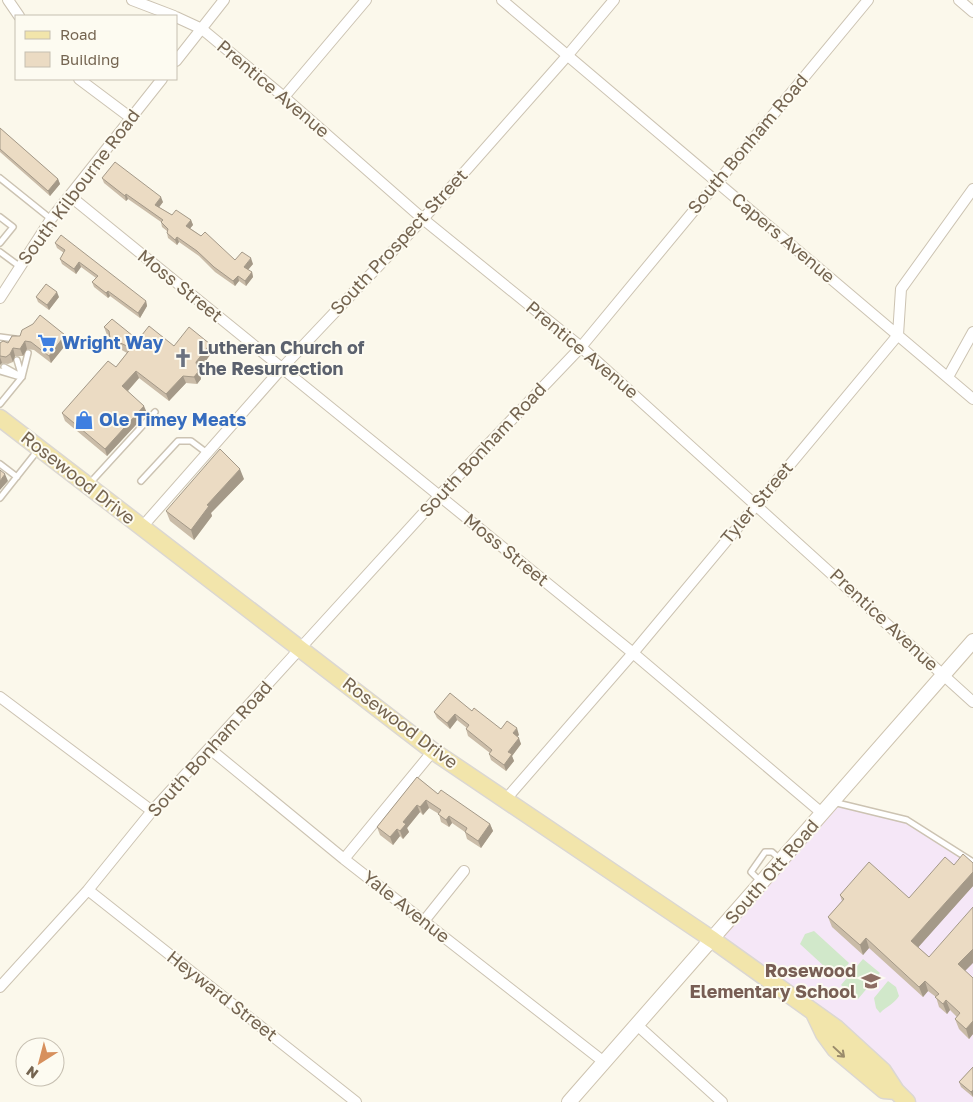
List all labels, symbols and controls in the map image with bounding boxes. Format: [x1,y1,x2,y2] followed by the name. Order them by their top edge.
[15,15,178,80] legend
[60,25,97,43] text: Road
[213,35,334,142] street label: Prentice Avenue
[60,50,120,68] text: Building
[682,69,812,218] street label: South Bonham Road
[13,104,144,268] street label: South Kilbourne Road
[325,164,472,319] street label: South Prospect Street
[727,187,840,287] street label: Capers Avenue
[134,244,228,326] street label: Moss Street
[522,296,643,403] street label: Prentice Avenue
[62,331,164,353] place label: Wright Way
[36,332,58,354] supermarket icon: Wright Way
[198,336,365,379] place label: Lutheran Church of the Resurrection
[172,347,194,369] church icon: Lutheran Church of the Resurrection
[414,378,550,521] street label: South Bonham Road
[99,408,246,430] place label: Ole Timey Meats
[73,409,95,431] shop icon: Ole Timey Meats
[17,426,140,529] street label: Rosewood Drive
[715,457,797,548] street label: Tyler Street
[460,508,554,590] street label: Moss Street
[826,563,943,675] street label: Prentice Avenue
[339,672,463,773] street label: Rosewood Drive
[142,676,276,821] street label: South Bonham Road
[720,814,823,928] street label: South Ott Road
[359,865,454,947] street label: Yale Avenue
[163,945,282,1045] street label: Heyward Street
[690,959,856,1002] place label: Rosewood Elementary School
[860,970,882,992] school or university icon: Rosewood Elementary School
[15,1037,65,1087] north arrow
[833,1046,846,1058] one-way arrow
[23,1063,41,1083] text: N

